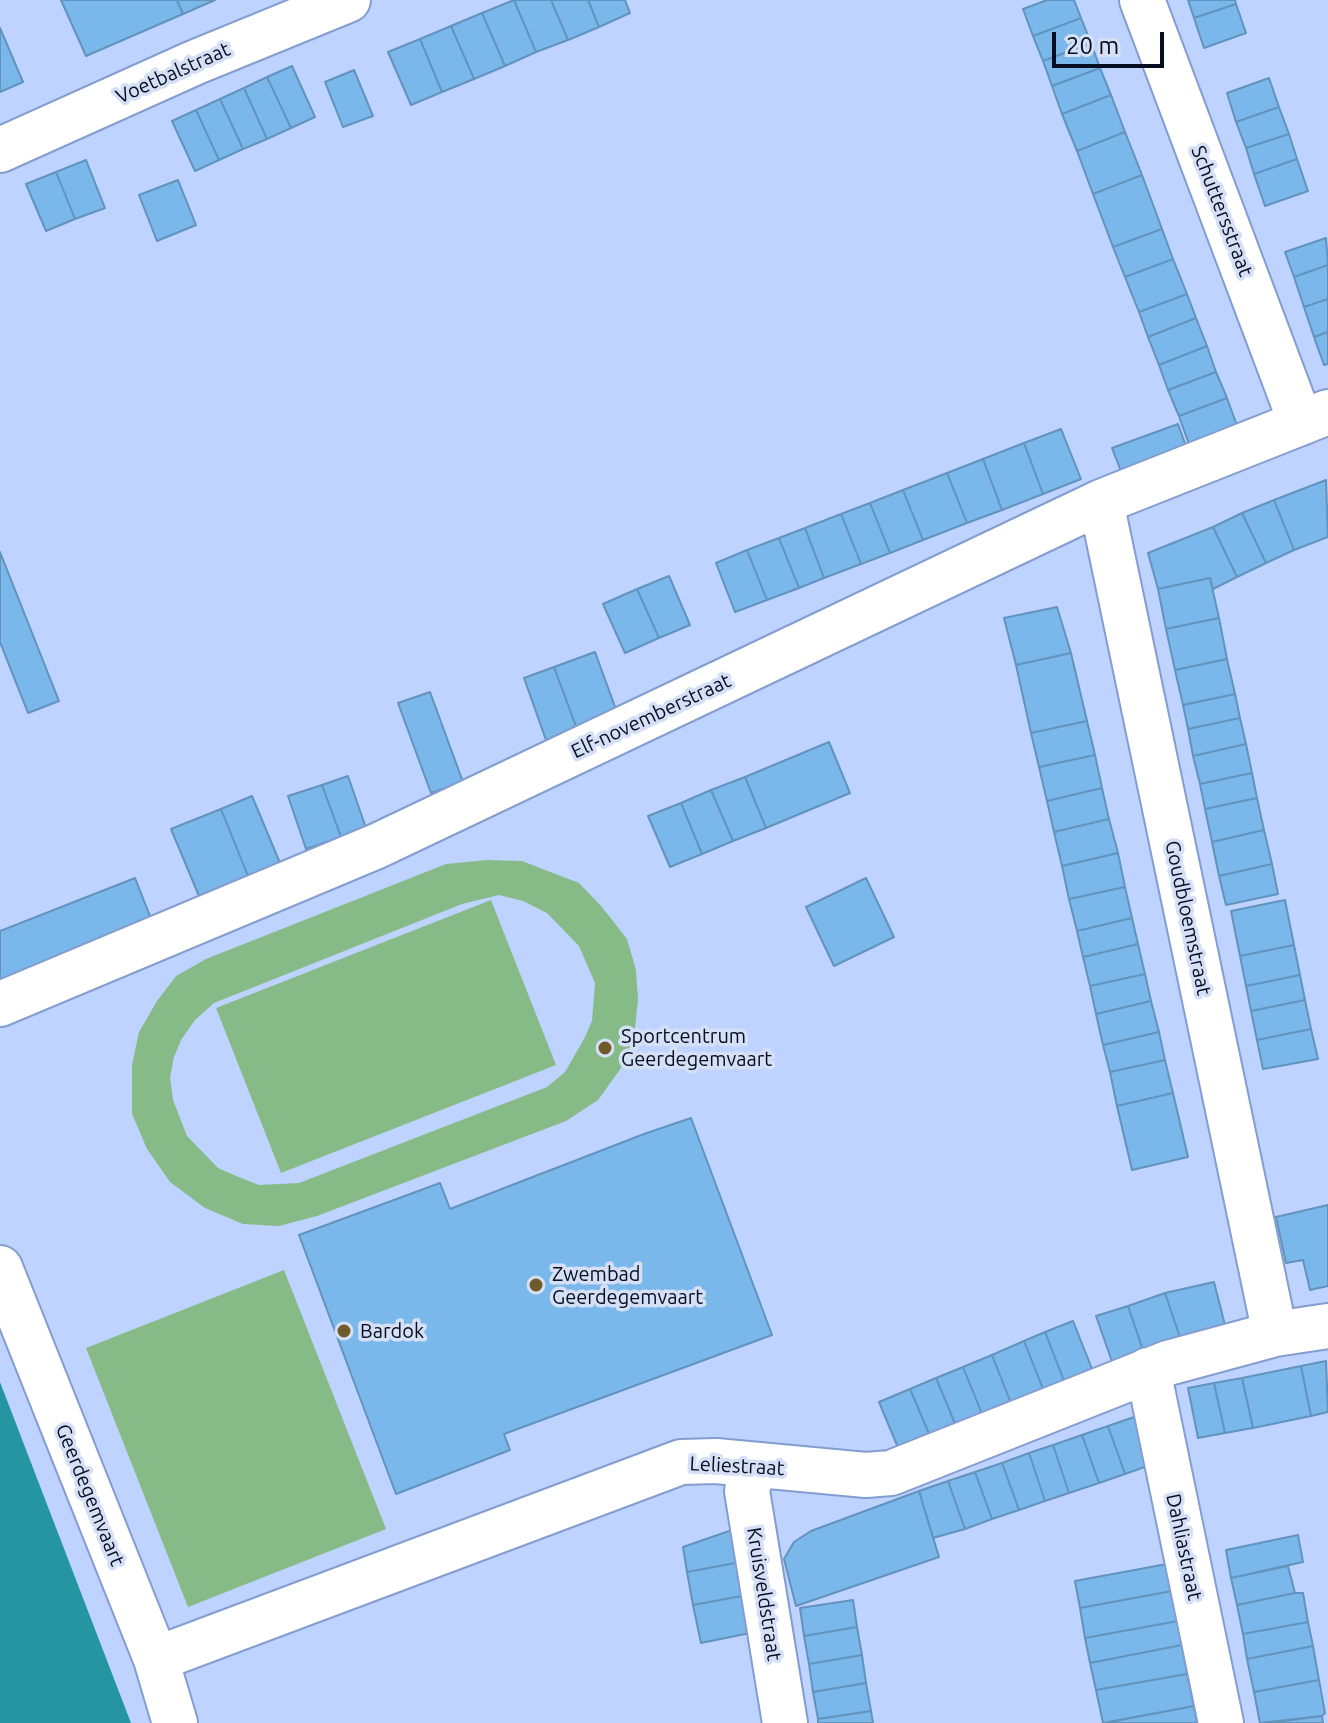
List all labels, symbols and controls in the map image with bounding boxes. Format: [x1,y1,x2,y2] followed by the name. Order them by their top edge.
[1056,16,1168,66] scale bar
[1066,32,1119,59] text: 20 m
[112,37,234,109] street label: Voetbalstraat
[1186,142,1258,280] street label: Schuttersstraat
[567,668,735,764] street label: Elf-novemberstraat
[1160,838,1216,998] street label: Goudbloemstraat
[621,1024,772,1071] place label: Sportcentrum Geerdegemvaart
[596,1039,614,1057] marker: Sportcentrum Geerdegemvaart
[552,1262,703,1309] place label: Zwembad Geerdegemvaart
[527,1276,545,1294] marker: Zwembad Geerdegemvaart
[360,1319,424,1343] place label: Bardok
[335,1322,353,1340] marker: Bardok
[51,1420,129,1570] street label: Geerdegemvaart
[689,1452,785,1480] street label: Leliestraat
[1161,1491,1207,1603] street label: Dahliastraat
[742,1525,786,1663] street label: Kruisveldstraat

